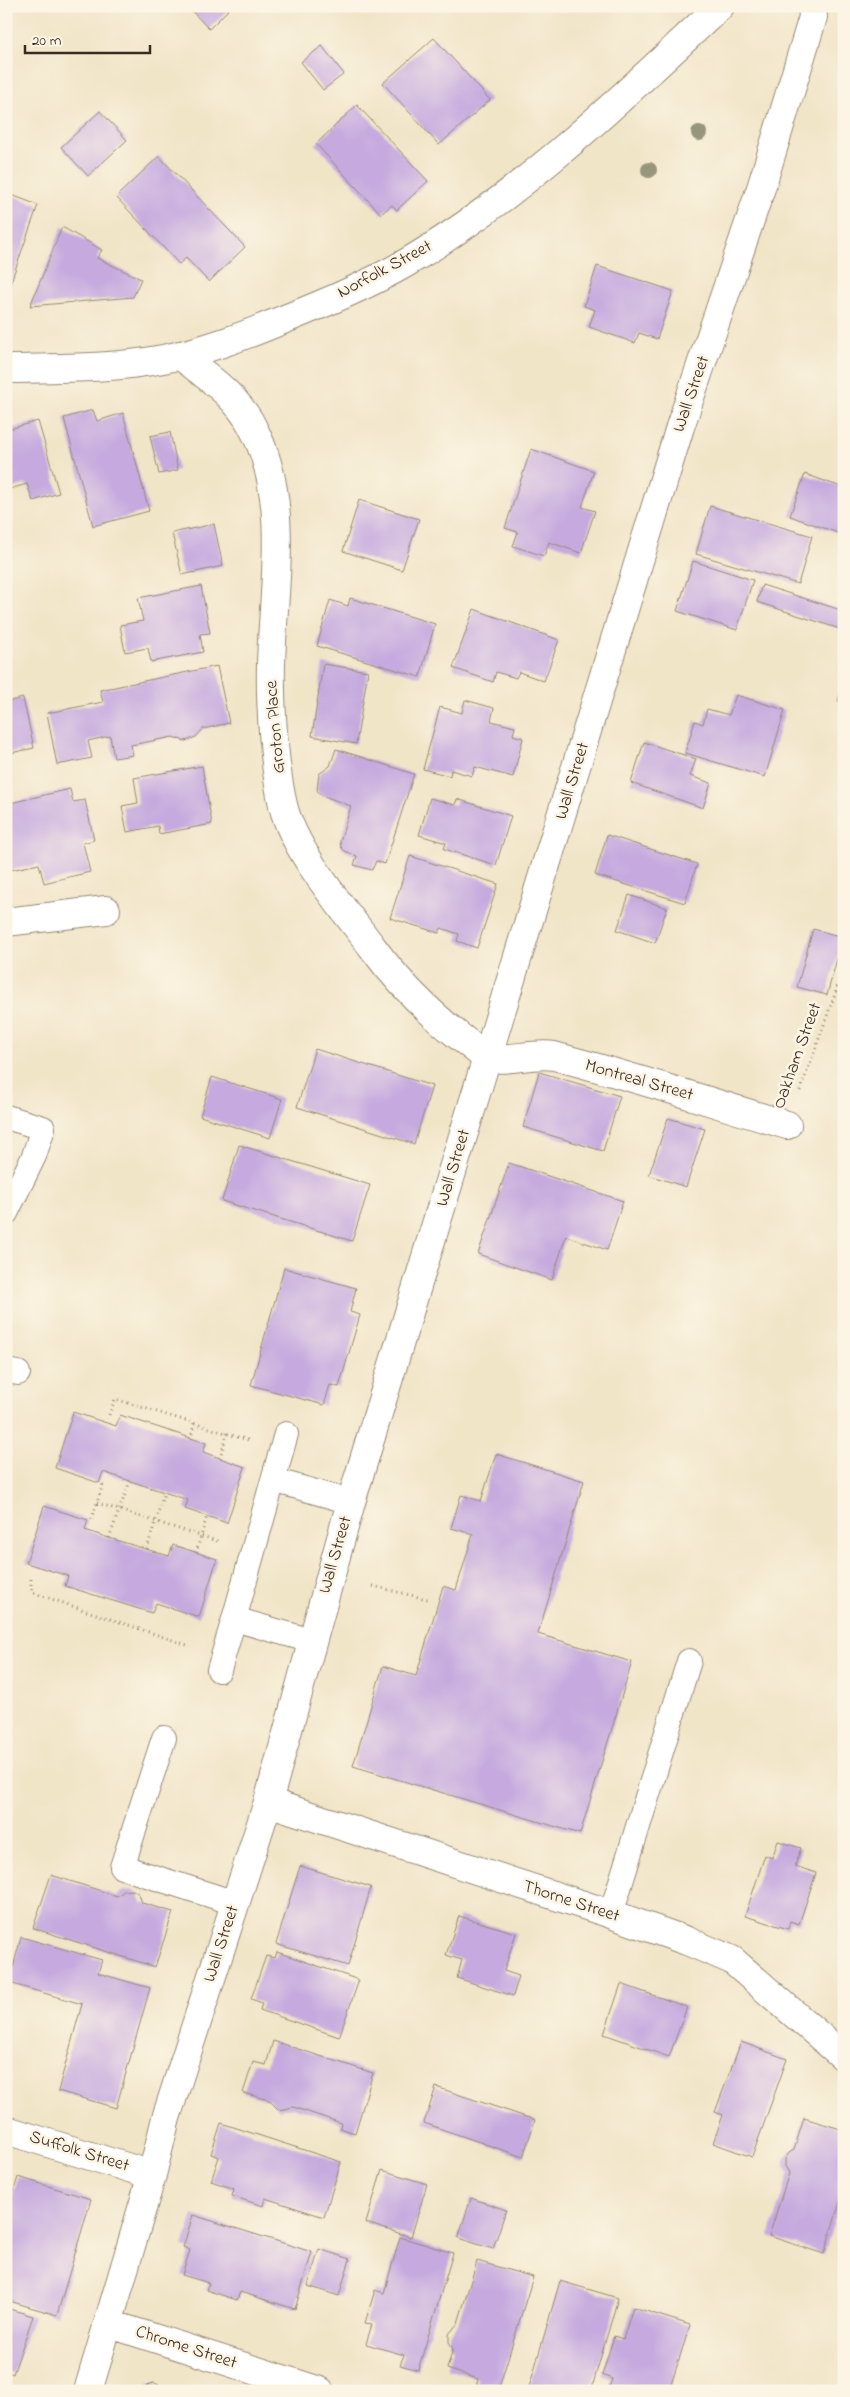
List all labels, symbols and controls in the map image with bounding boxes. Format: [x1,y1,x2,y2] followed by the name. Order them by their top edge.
[25,22,150,54] scale bar
[32,30,62,52] text: 20 m
[333,234,437,306] street label: Norfolk Street
[667,352,717,436] street label: Wall Street
[259,679,293,775] street label: Groton Place
[549,739,597,823] street label: Wall Street
[767,999,829,1113] street label: Oakham Street
[582,1053,696,1109] street label: Montreal Street
[430,1126,478,1210] street label: Wall Street
[313,1513,359,1597] street label: Wall Street
[519,1874,623,1930] street label: Thorne Street
[197,1902,247,1986] street label: Wall Street
[26,2124,132,2180] street label: Suffolk Street
[132,2319,240,2377] street label: Chrome Street

